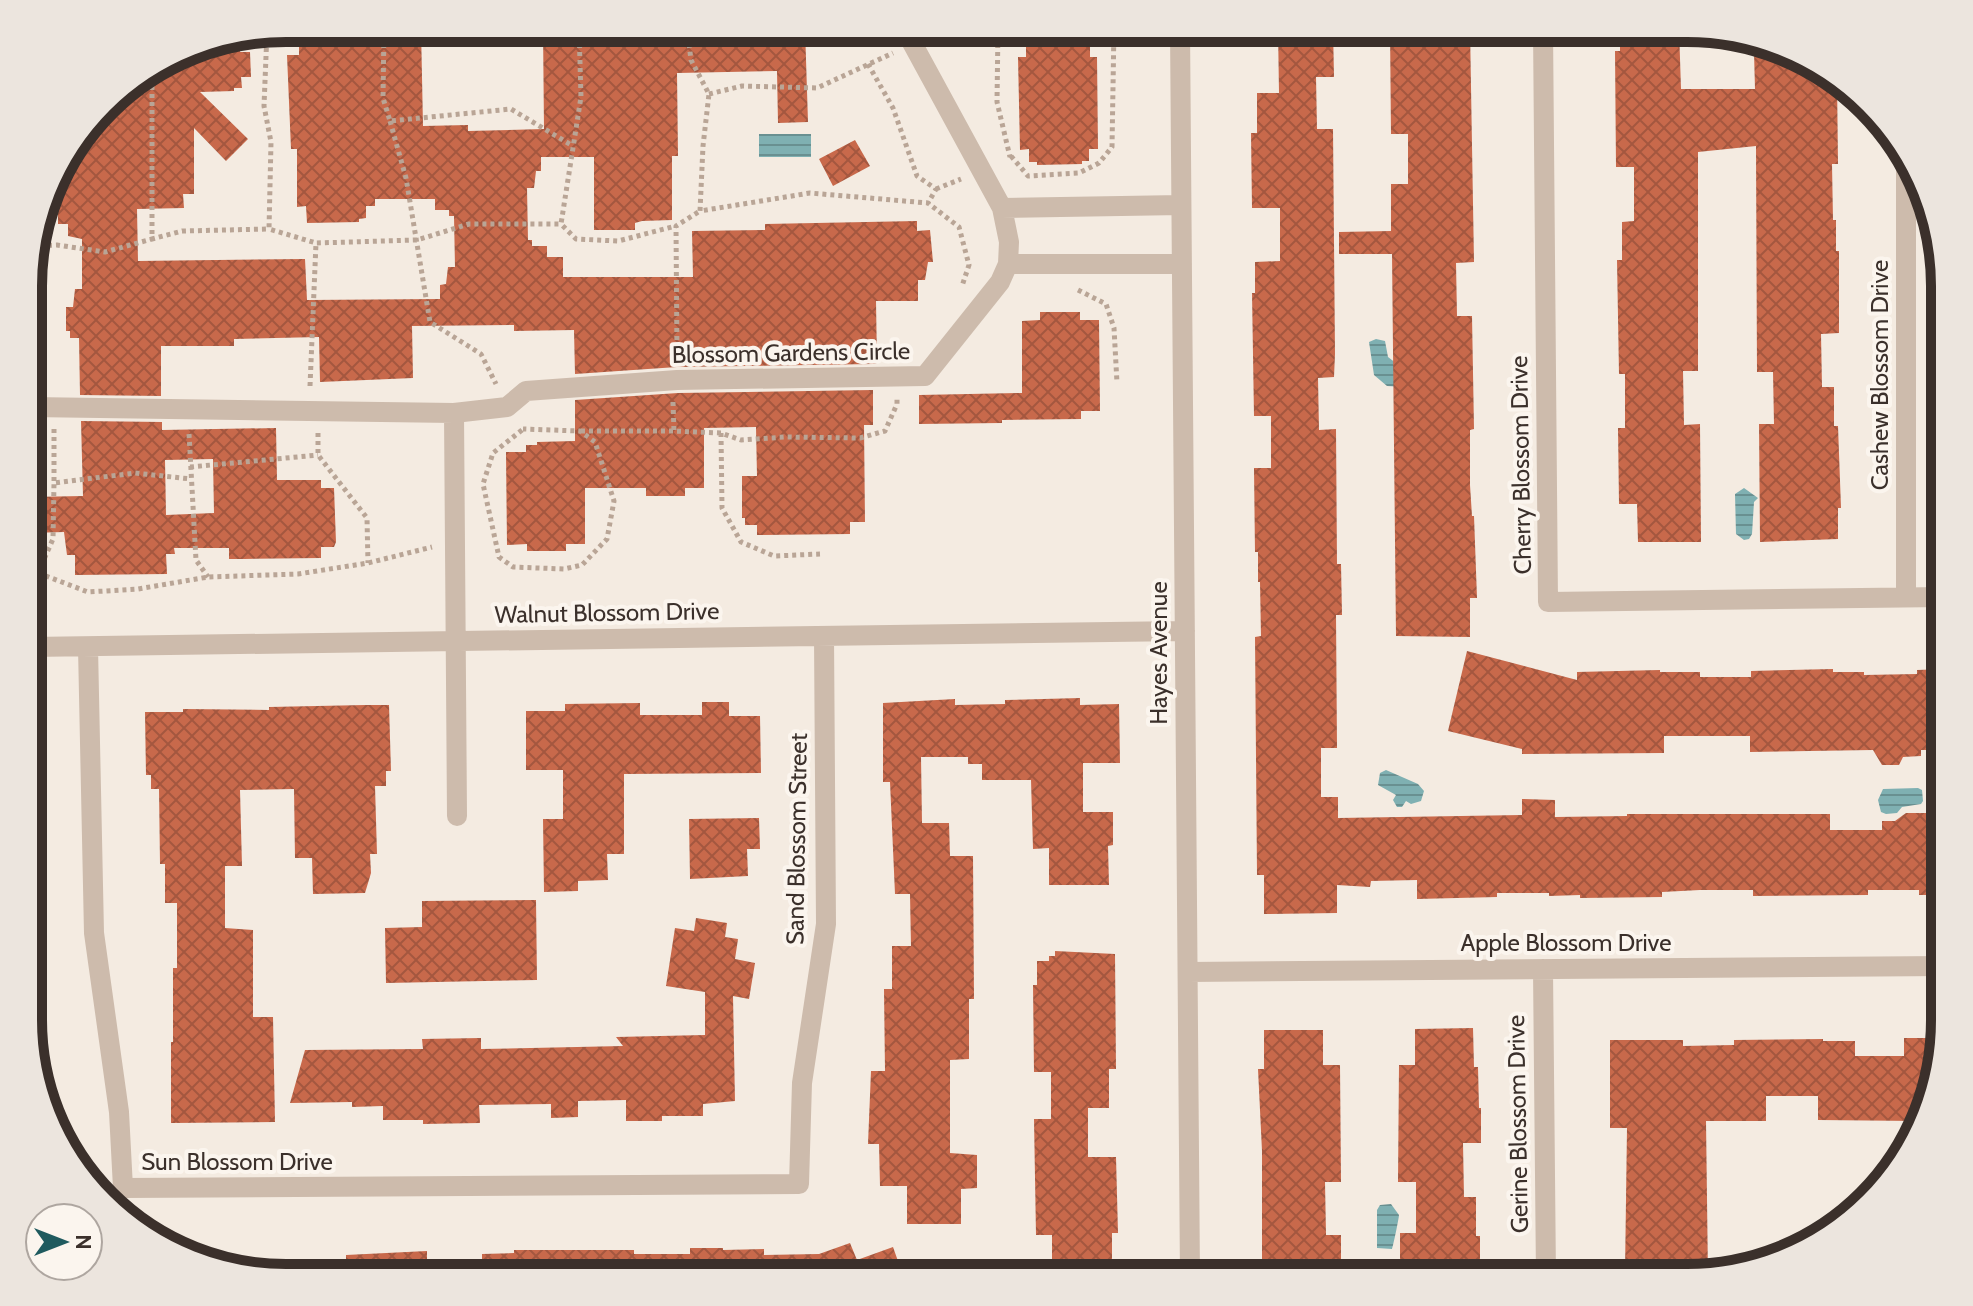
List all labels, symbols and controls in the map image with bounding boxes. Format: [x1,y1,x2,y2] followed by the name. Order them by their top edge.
[1865,260,1894,490] street label: Cashew Blossom Drive
[672,336,910,369] street label: Blossom Gardens Circle
[1504,355,1537,575] street label: Cherry Blossom Drive
[1144,581,1173,725] street label: Hayes Avenue
[494,596,720,629] street label: Walnut Blossom Drive
[780,733,813,945] street label: Sand Blossom Street
[1460,928,1672,957] street label: Apple Blossom Drive
[1501,1015,1534,1233] street label: Gerine Blossom Drive
[141,1147,333,1176] street label: Sun Blossom Drive
[24,1202,104,1282] north arrow
[70,1234,97,1250] text: N

